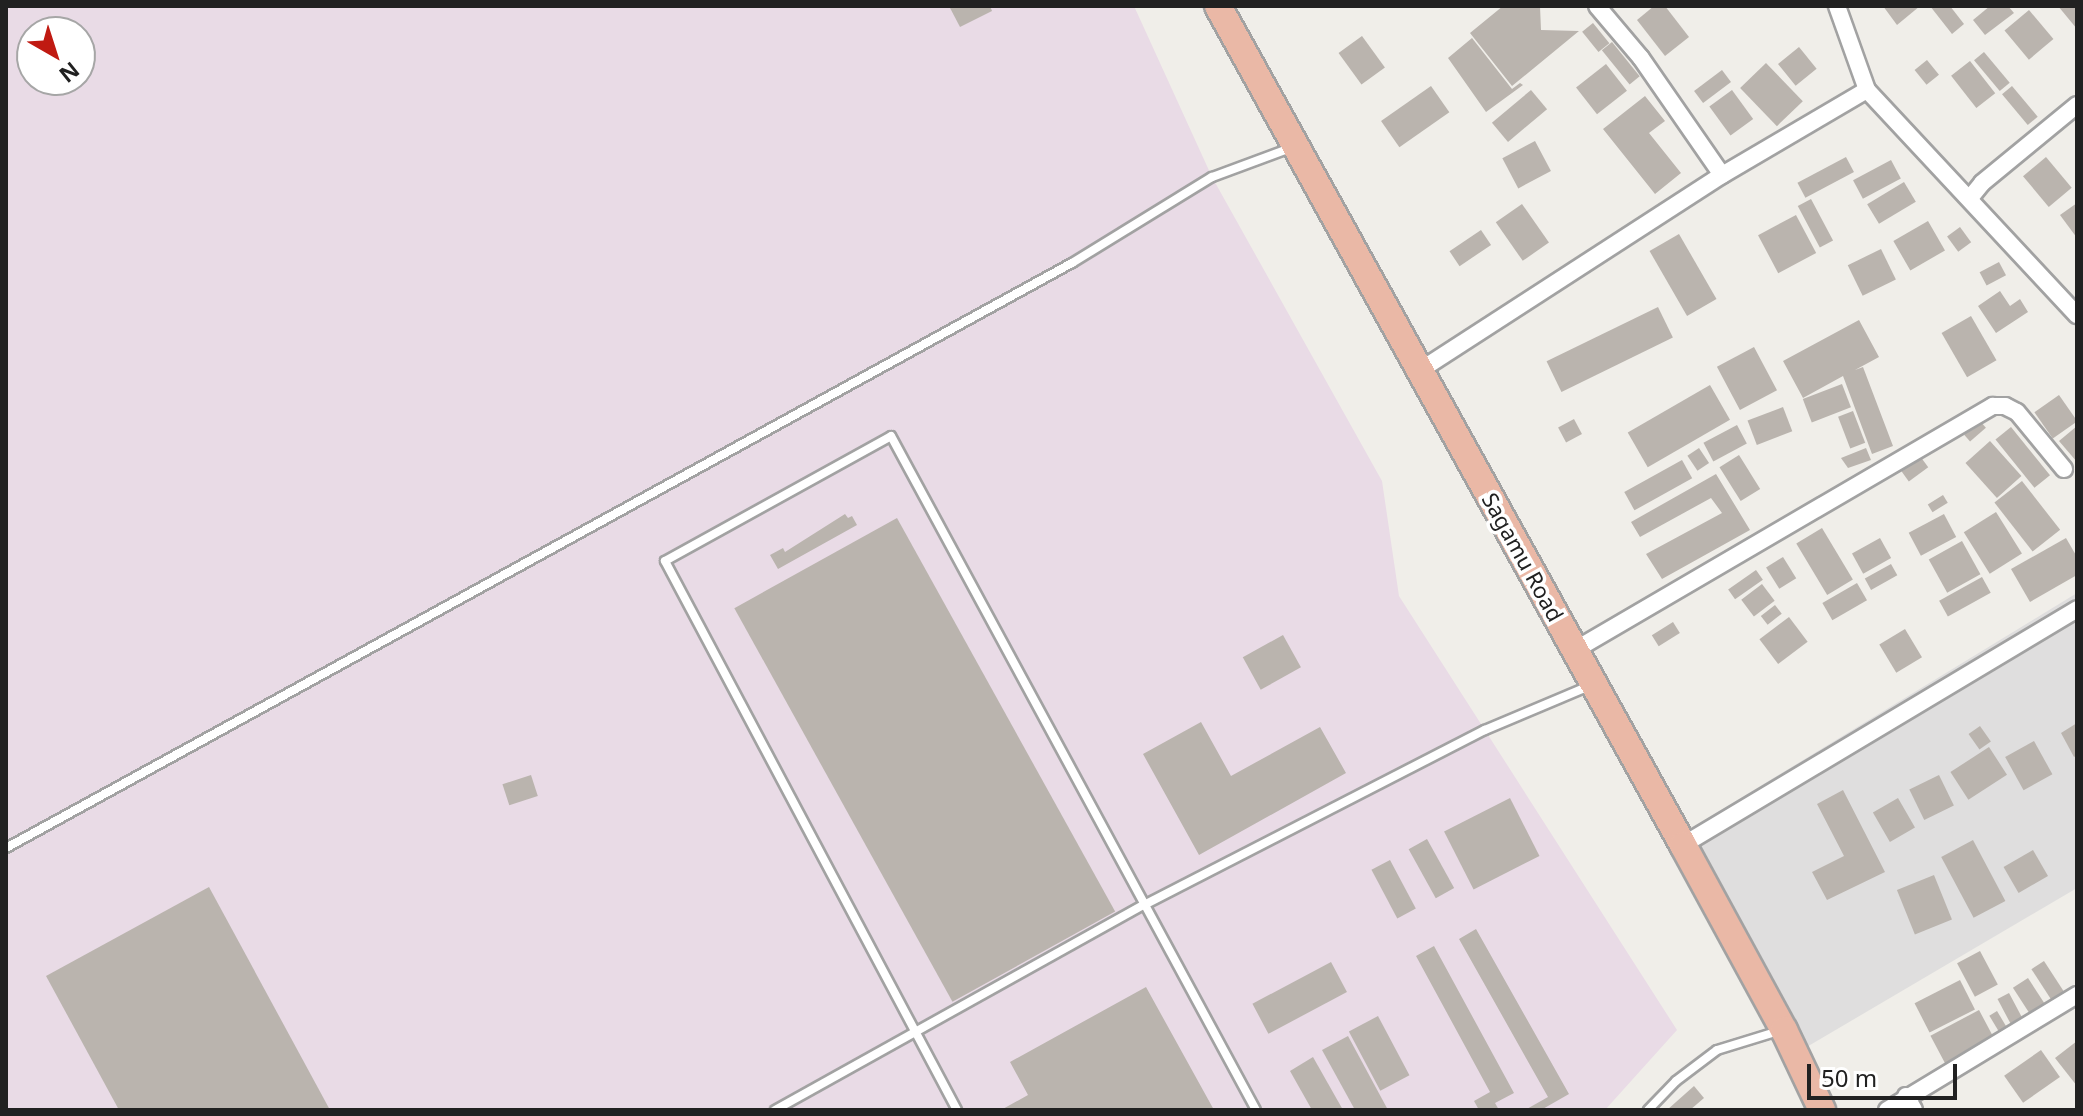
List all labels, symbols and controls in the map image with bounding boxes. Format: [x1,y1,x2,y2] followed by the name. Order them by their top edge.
[16,16,96,96] north arrow
[53,56,86,90] text: N
[1477,488,1569,626] street label: Sagamu Road
[1811,1048,1961,1098] scale bar
[1821,1061,1877,1094] text: 50 m

